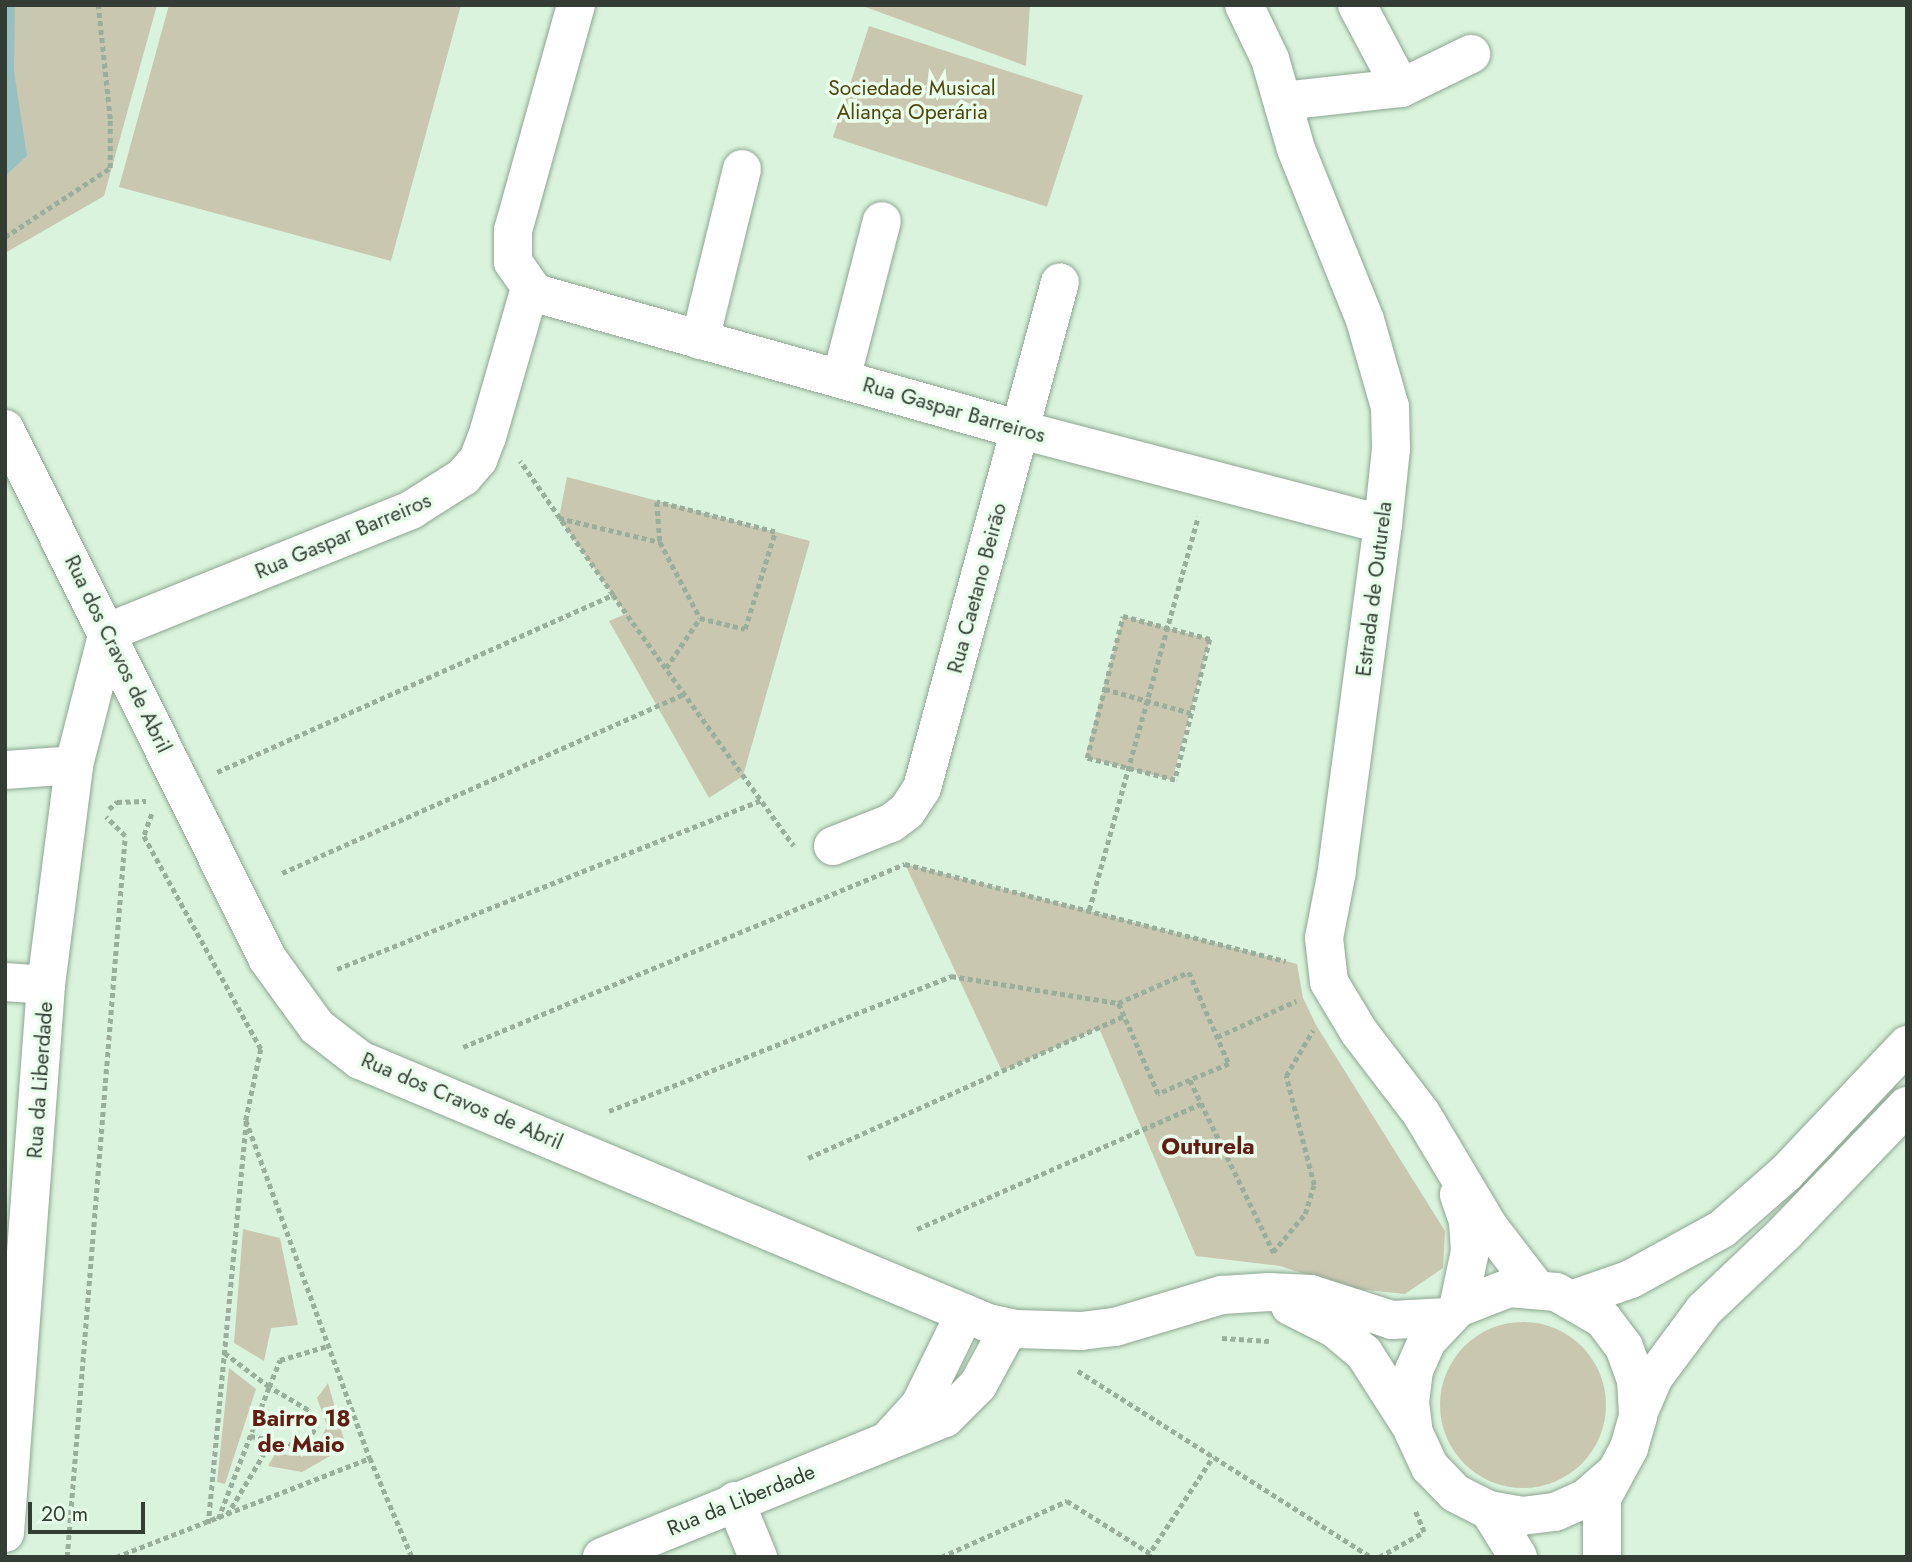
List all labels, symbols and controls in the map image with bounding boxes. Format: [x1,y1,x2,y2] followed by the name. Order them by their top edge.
[828,75,996,125] park label: Sociedade Musical Aliança Operária
[860,372,1048,448] street label: Rua Gaspar Barreiros
[251,488,435,584] street label: Rua Gaspar Barreiros
[942,500,1012,676] street label: Rua Caetano Beirão
[1351,500,1397,678] street label: Estrada de Outurela
[59,551,177,757] street label: Rua dos Cravos de Abril
[22,1001,58,1159] street label: Rua da Liberdade
[357,1047,567,1155] street label: Rua dos Cravos de Abril
[1161,1132,1255,1160] district label: Outurela
[251,1404,351,1458] district label: Bairro 18 de Maio
[663,1459,819,1541] street label: Rua da Liberdade
[32,1488,149,1532] scale bar
[41,1499,88,1529] text: 20 m

